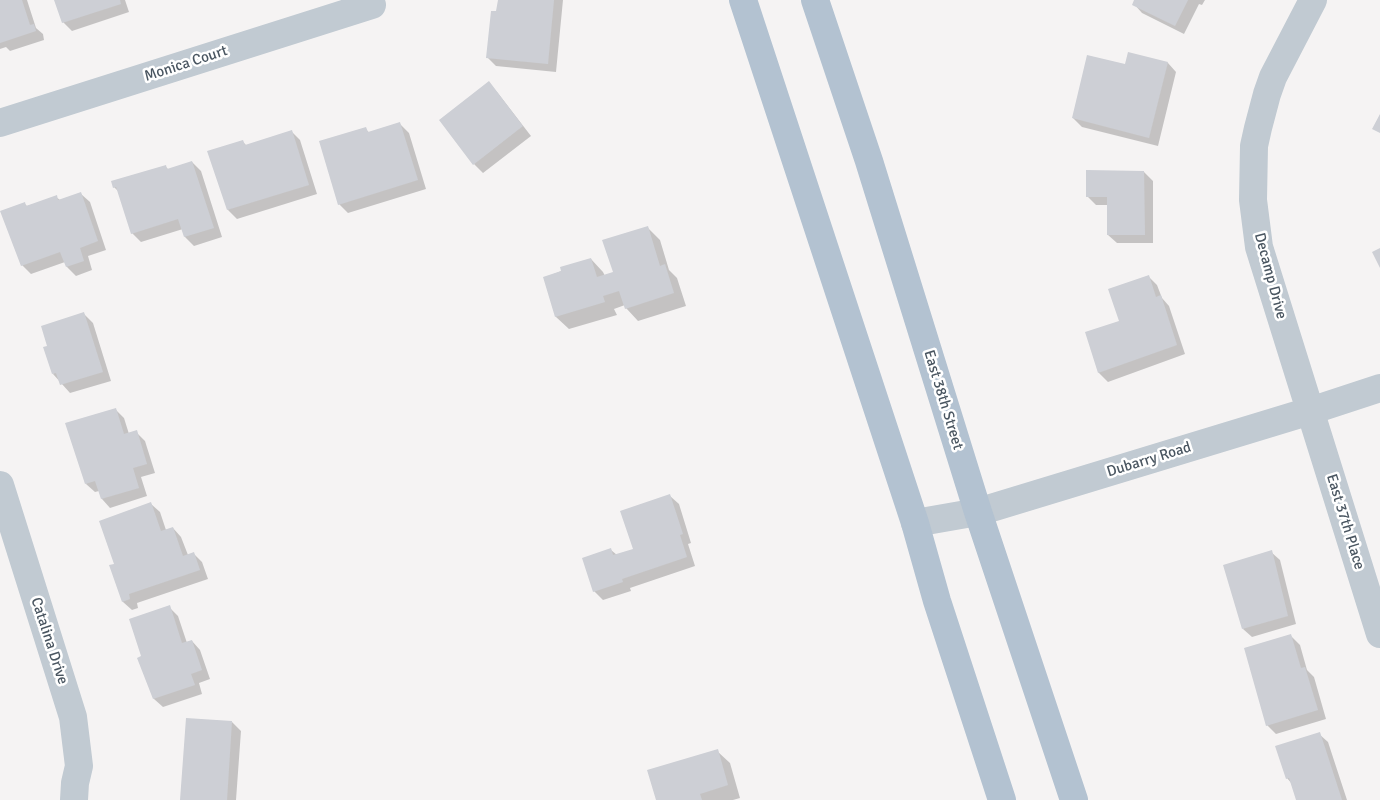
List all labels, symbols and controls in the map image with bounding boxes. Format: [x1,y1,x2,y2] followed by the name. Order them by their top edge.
[142,42,230,86] street label: Monica Court
[1250,231,1290,321] street label: Decamp Drive
[919,348,967,452] street label: East 38th Street
[1105,439,1193,481] street label: Dubarry Road
[1322,472,1368,572] street label: East 37th Place
[26,595,72,687] street label: Catalina Drive

